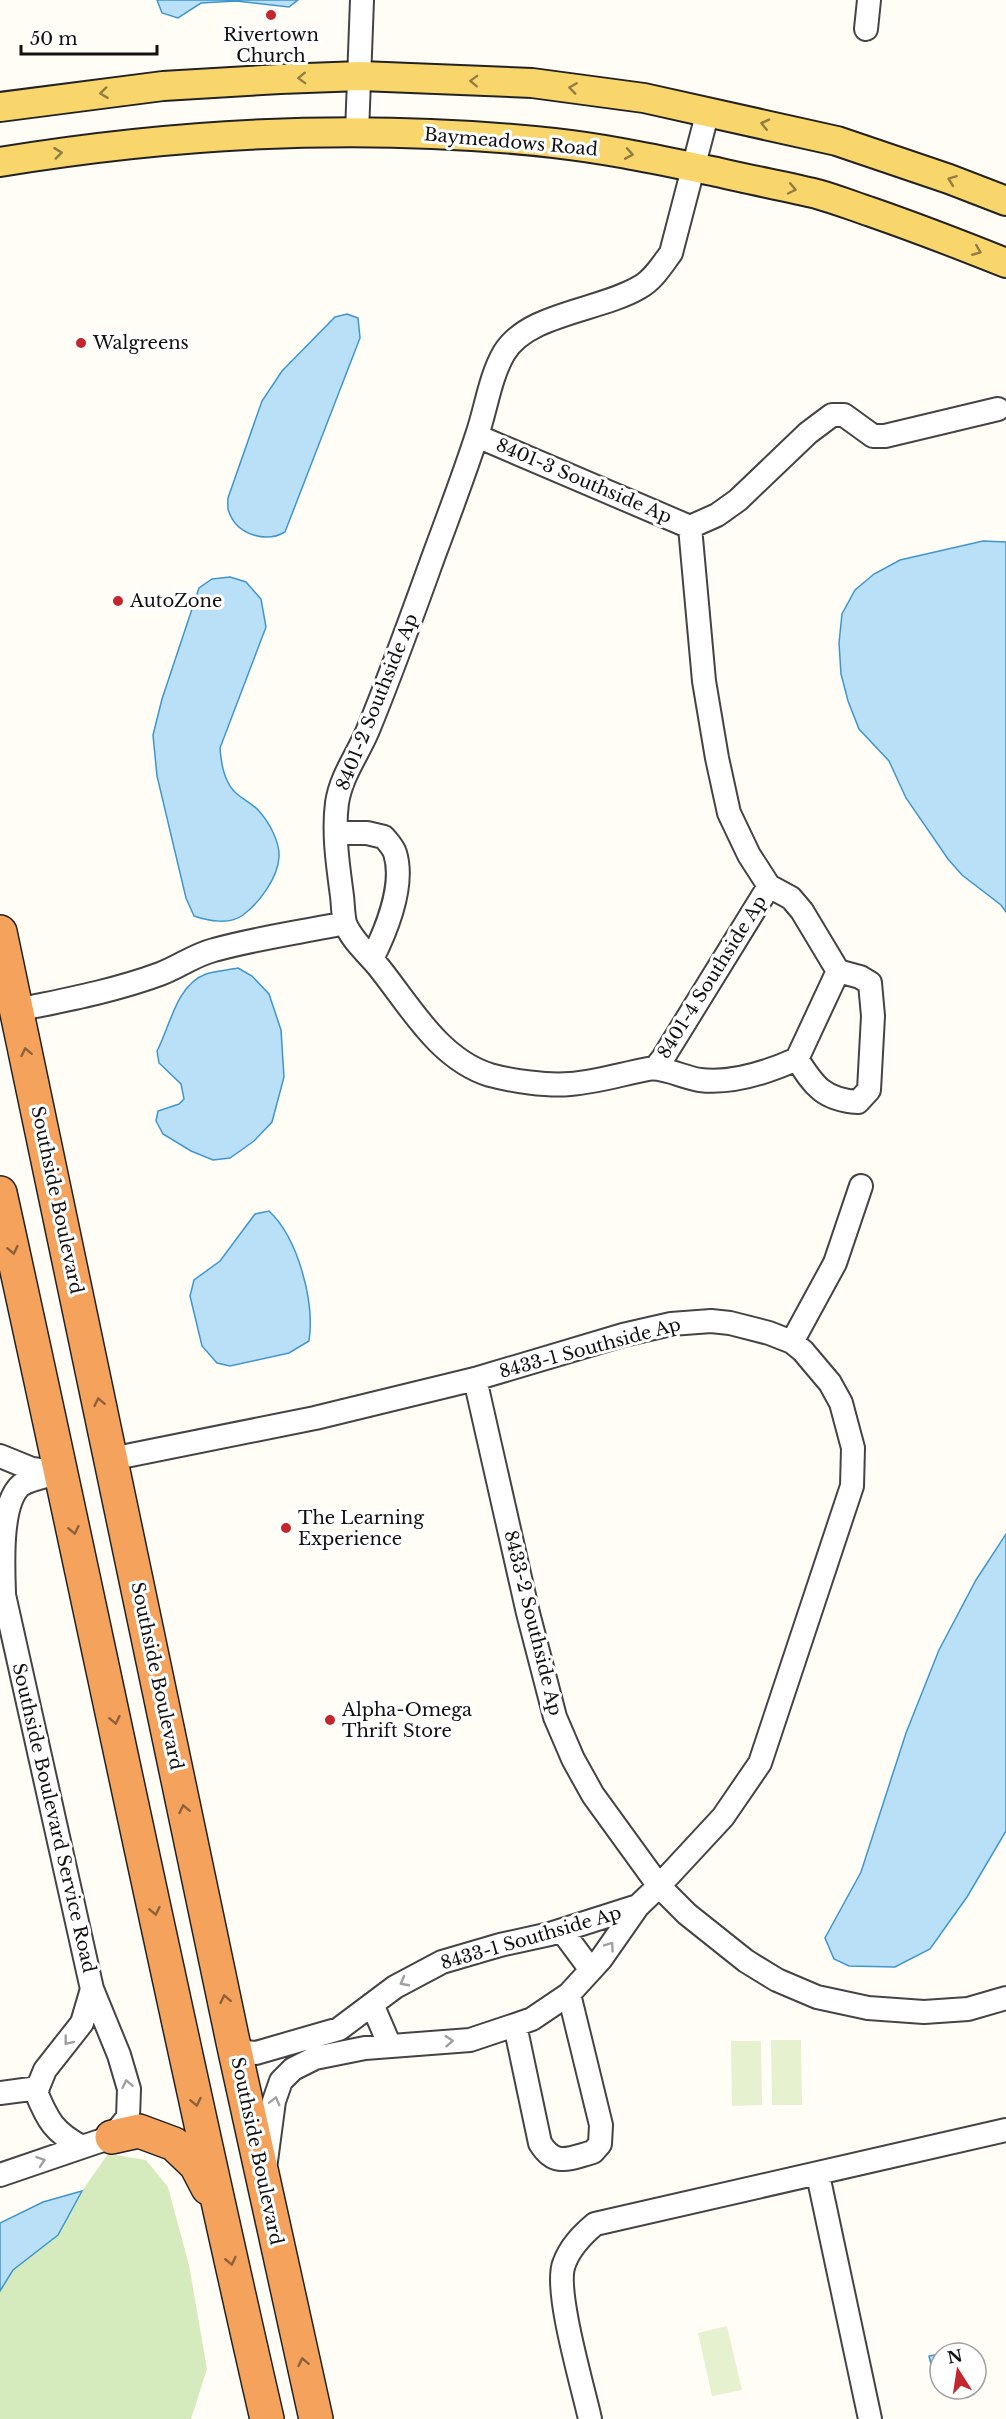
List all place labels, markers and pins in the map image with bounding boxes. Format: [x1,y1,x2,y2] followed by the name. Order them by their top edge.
[264,8,278,22] marker: Rivertown Church
[223,24,319,67] place label: Rivertown Church
[92,332,189,354] place label: Walgreens
[74,336,88,350] marker: Walgreens
[129,590,222,612] place label: AutoZone
[111,594,125,608] marker: AutoZone
[298,1507,424,1550] place label: The Learning Experience
[279,1521,293,1535] marker: The Learning Experience
[341,1699,472,1742] place label: Alpha-Omega Thrift Store
[323,1713,337,1727] marker: Alpha-Omega Thrift Store

